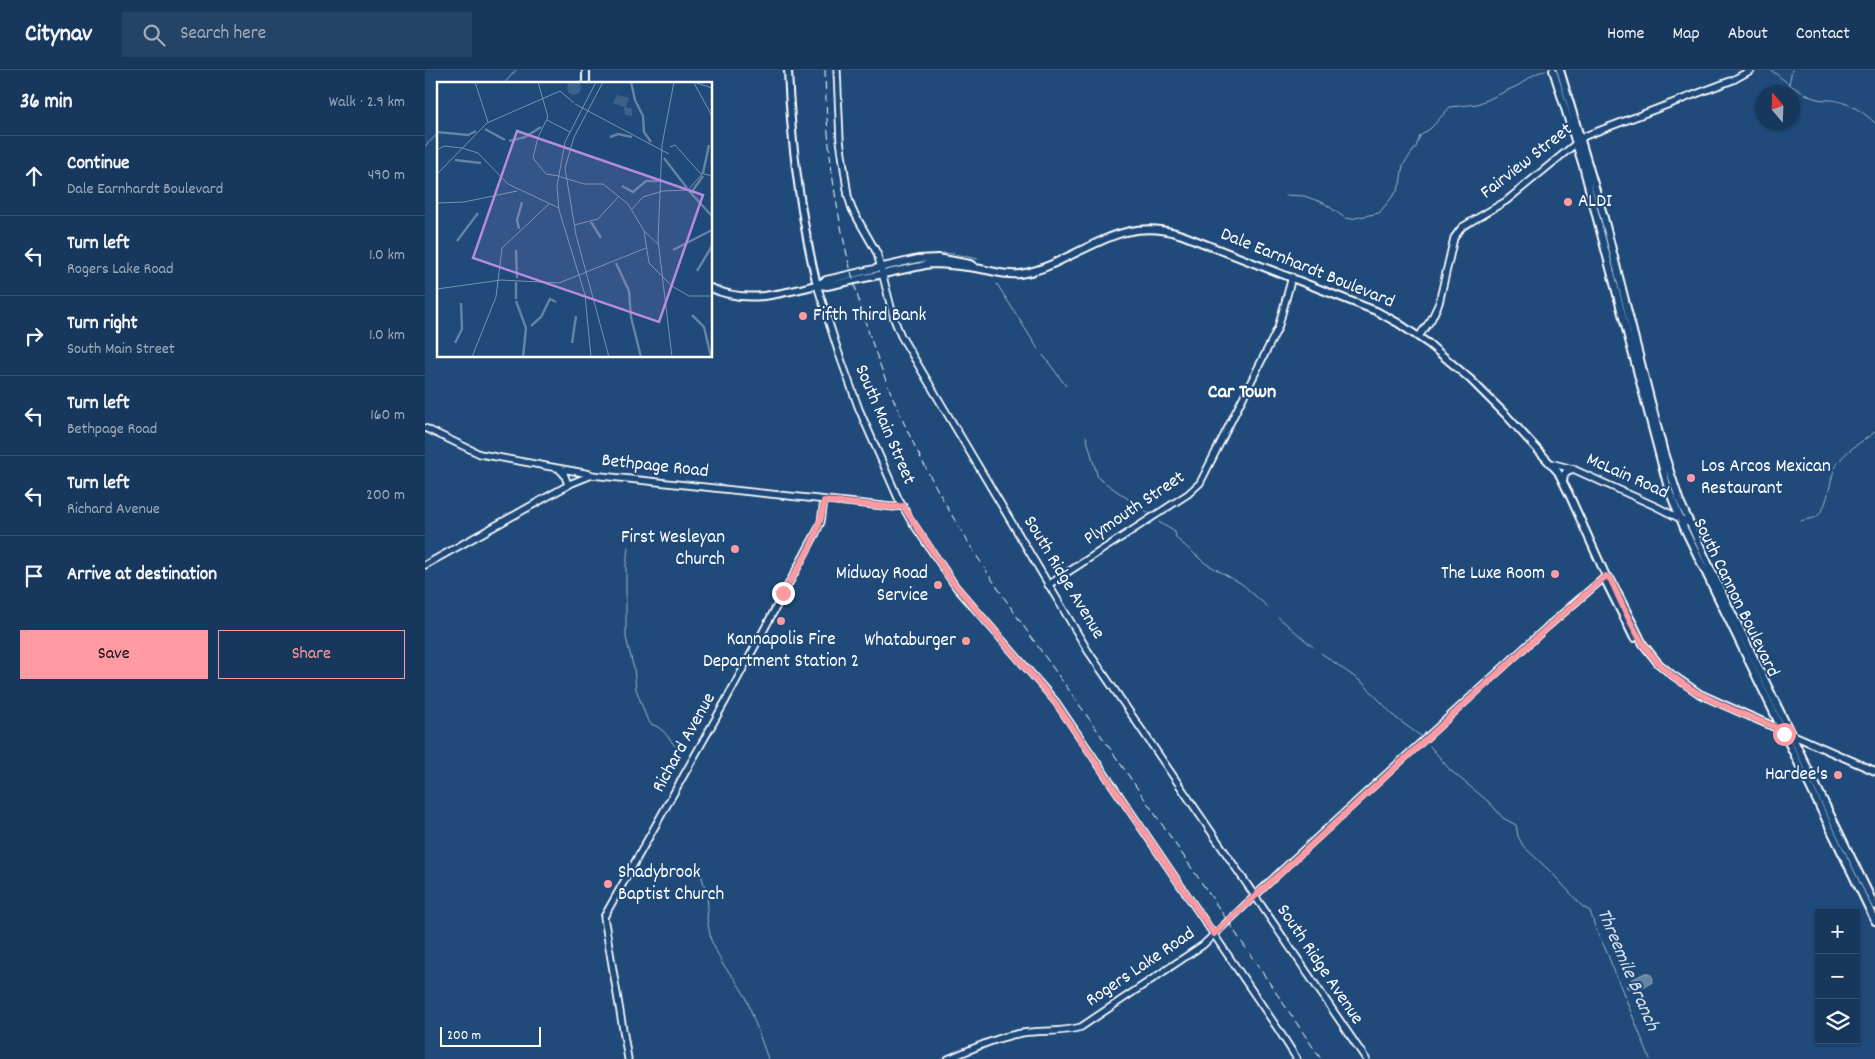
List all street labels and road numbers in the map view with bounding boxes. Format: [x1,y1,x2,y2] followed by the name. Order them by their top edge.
[1475,117,1579,207] street label: Fairview Street
[1216,222,1398,316] street label: Dale Earnhardt Boulevard
[847,361,921,489] street label: South Main Street
[1581,447,1673,507] street label: McLain Road
[600,448,710,486] street label: Bethpage Road
[1079,465,1191,553] street label: Plymouth Street
[1015,511,1111,645] street label: South Ridge Avenue
[1685,514,1785,682] street label: South Cannon Boulevard
[646,688,724,798] street label: Richard Avenue
[1269,900,1369,1030] street label: South Ridge Avenue
[1081,921,1201,1015] street label: Rogers Lake Road

